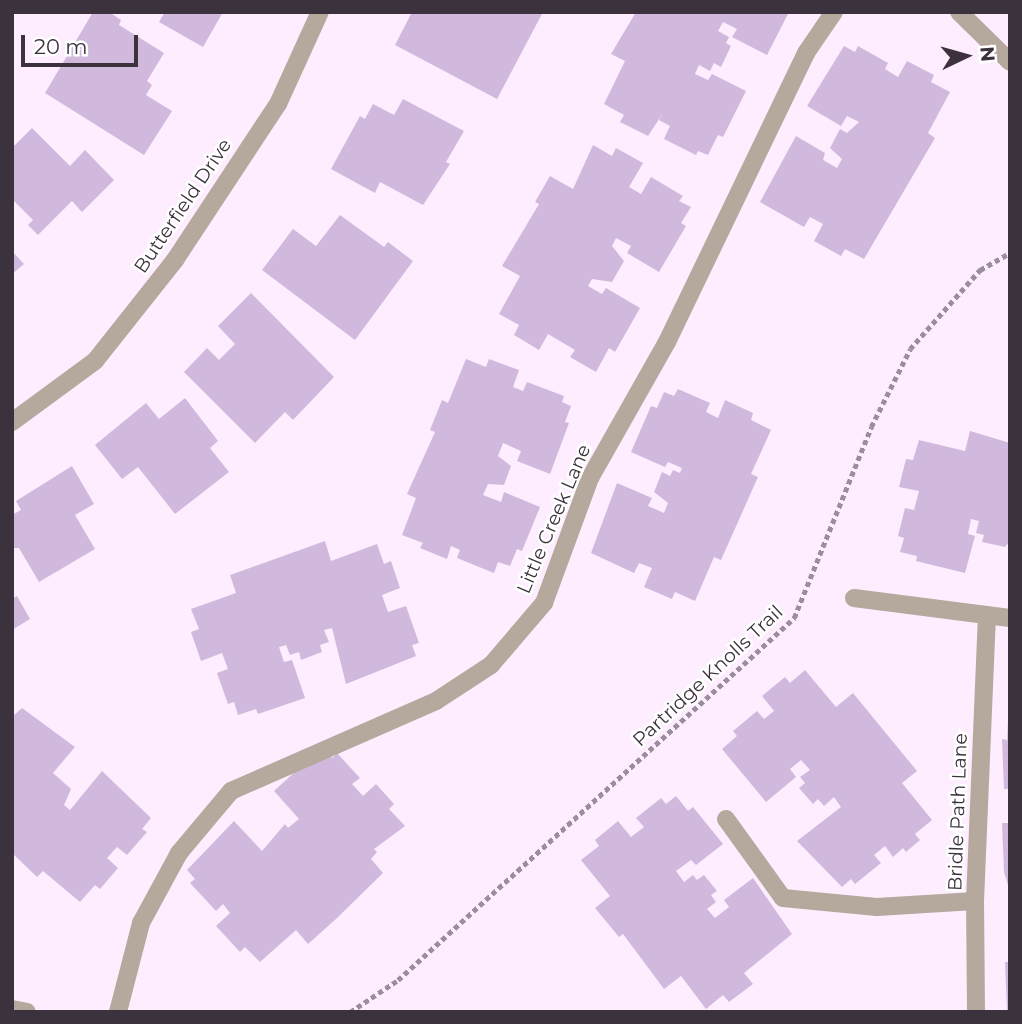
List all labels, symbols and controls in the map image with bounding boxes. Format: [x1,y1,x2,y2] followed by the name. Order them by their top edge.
[24,21,142,65] scale bar
[931,21,1001,91] north arrow
[34,34,88,59] text: 20 m
[975,45,1000,63] text: N
[130,135,236,277] street label: Butterfield Drive
[512,441,596,597] street label: Little Creek Lane
[628,601,788,751] street label: Partridge Knolls Trail
[944,733,972,891] street label: Bridle Path Lane

